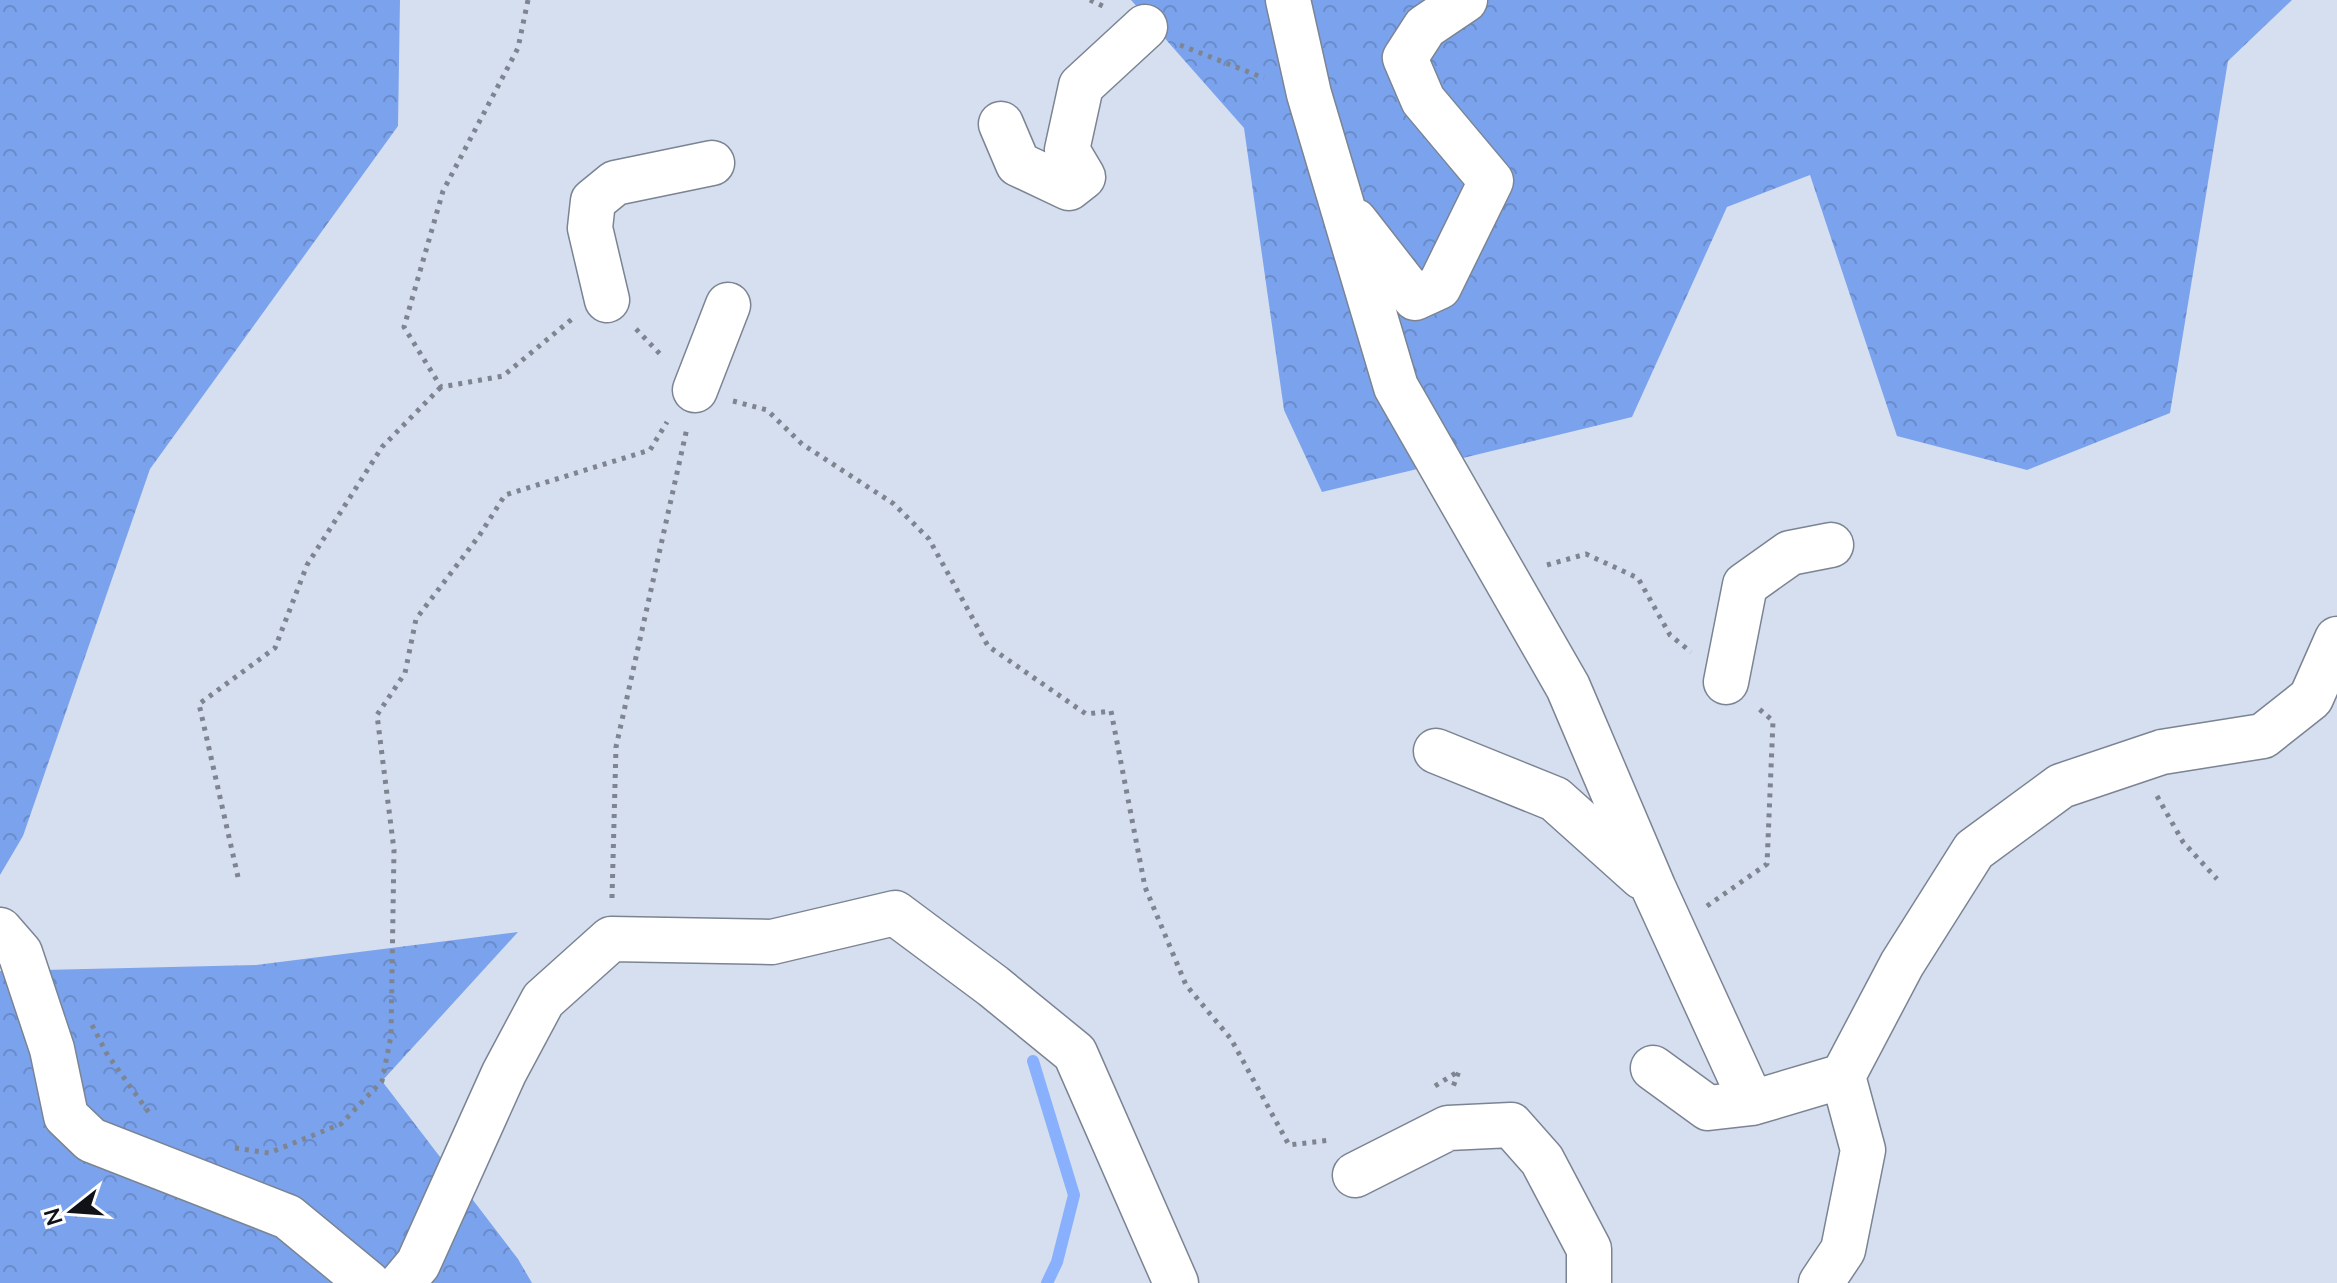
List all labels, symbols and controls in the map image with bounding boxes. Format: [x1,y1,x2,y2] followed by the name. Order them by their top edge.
[32,1171,112,1251] north arrow
[37,1205,69,1229] text: N

